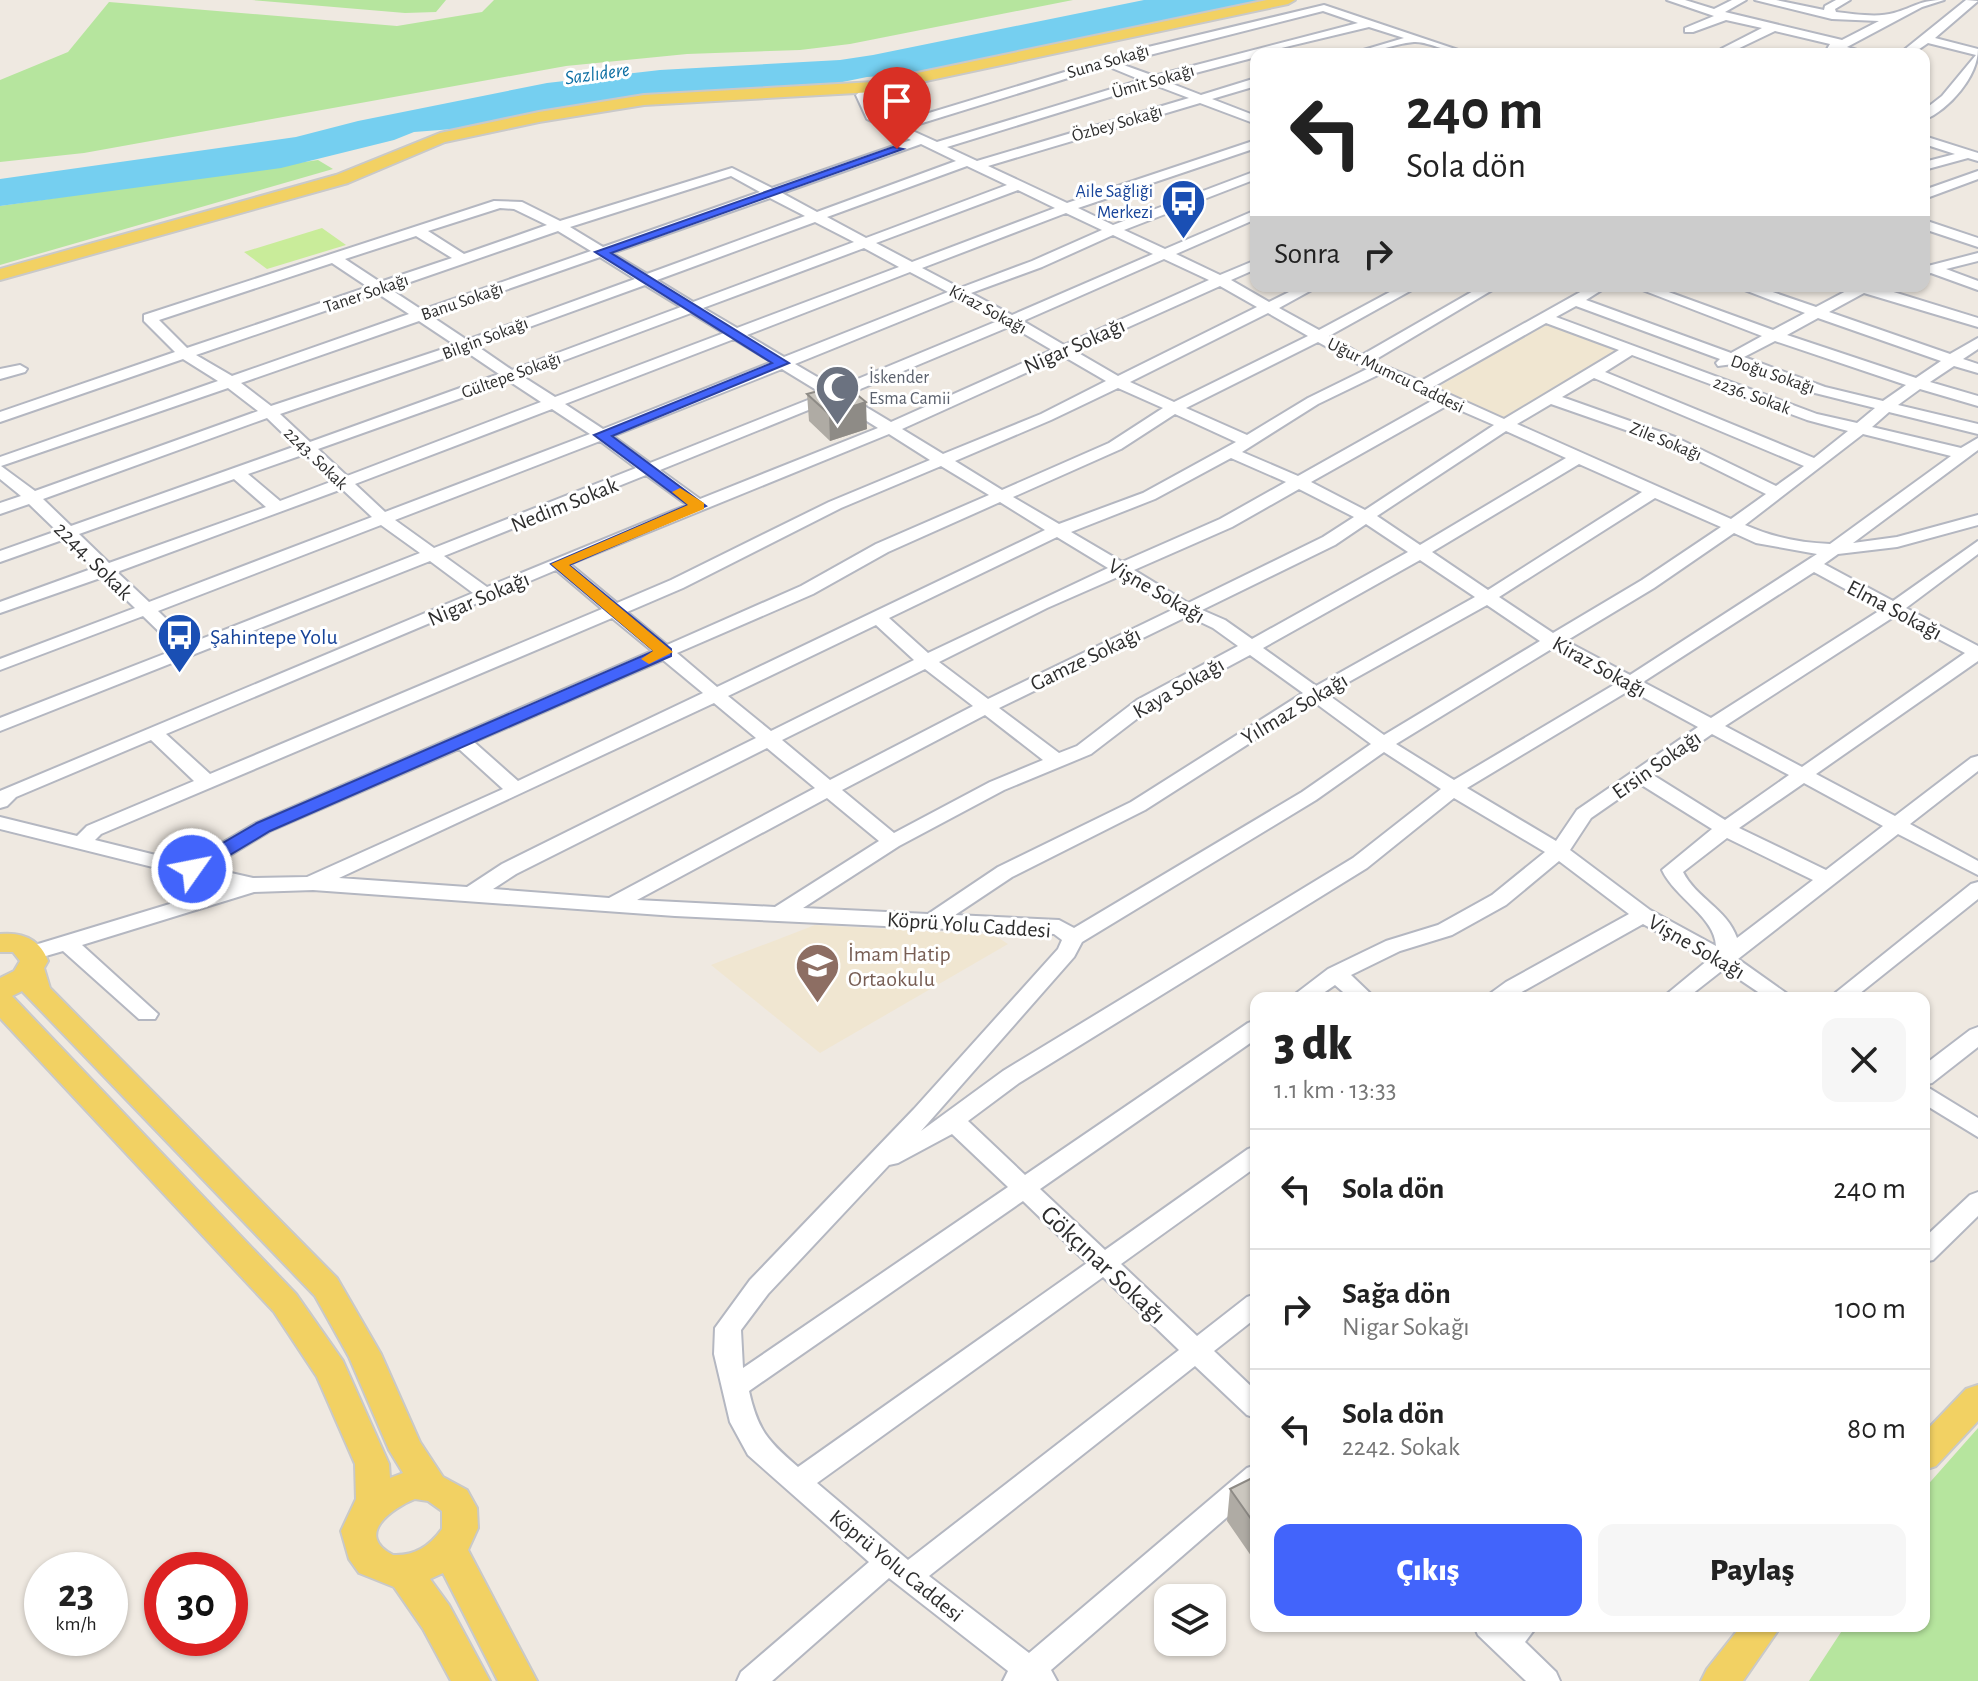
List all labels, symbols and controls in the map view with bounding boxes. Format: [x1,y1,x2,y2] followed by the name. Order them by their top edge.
[1065,42,1151,82] street label: Suna Sokağı
[563,59,631,88] water label: Sazlıdere
[1110,60,1196,102] street label: Ümit Sokağı
[863,67,931,149] pin
[875,79,919,123] icon: arrive
[1274,80,1378,184] icon: left
[1406,83,1543,139] text: 240 m
[1069,101,1165,145] street label: Özbey Sokağı
[1406,148,1526,184] text: Sola dön
[1160,177,1208,240] bus stop icon: Aile Sağliği Merkezi
[1075,183,1153,222] place label: Aile Sağliği Merkezi
[1356,232,1400,276] icon: right
[1274,239,1340,269] text: Sonra
[322,271,411,317] street label: Taner Sokağı
[419,280,506,324] street label: Banu Sokağı
[946,282,1029,338] street label: Kiraz Sokağı
[440,314,531,363] street label: Bilgin Sokağı
[1021,314,1128,378] street label: Nigar Sokağı
[1324,335,1467,417] street label: Uğur Mumcu Caddesi
[459,350,564,402] street label: Gültepe Sokağı
[1728,352,1817,398] street label: Doğu Sokağı
[814,363,862,426] mosque icon: İskender Esma Camii
[869,367,951,408] place label: İskender Esma Camii
[1711,374,1793,418] street label: 2236. Sokak
[1627,419,1704,464] street label: Zile Sokağı
[280,424,351,494] street label: 2243. Sokak
[508,474,621,536] street label: Nedim Sokak
[50,517,137,604] street label: 2244. Sokak
[1104,554,1209,627] street label: Vişne Sokağı
[424,568,532,630] street label: Nigar Sokağı
[1843,576,1946,644] street label: Elma Sokağı
[155,612,203,675] bus stop icon: Şahintepe Yolu
[1027,623,1144,695] street label: Gamze Sokağı
[210,626,338,648] place label: Şahintepe Yolu
[1549,632,1650,702] street label: Kiraz Sokağı
[1129,653,1228,723] street label: Kaya Sokağı
[1238,669,1351,749] street label: Yılmaz Sokağı
[1608,726,1705,803] street label: Ersin Sokağı
[150,827,234,911] position arrow
[886,908,1052,942] street label: Köprü Yolu Caddesi
[1644,910,1749,983] street label: Vişne Sokağı
[793,942,841,1005] school or university icon: İmam Hatip Ortaokulu
[848,943,951,990] place label: İmam Hatip Ortaokulu
[1822,1018,1906,1102] button: close
[1274,1021,1352,1069] text: 3 dk
[1274,1077,1396,1103] text: 1.1 km · 13:33
[1274,1167,1318,1211] icon: left
[1342,1174,1444,1204] text: Sola dön
[1833,1174,1906,1204] text: 240 m
[1036,1201,1171,1329] street label: Gökçınar Sokağı
[1342,1279,1451,1309] text: Sağa dön
[1274,1287,1318,1331] icon: right
[1835,1294,1906,1324] text: 100 m
[1342,1314,1470,1340] text: Nigar Sokağı
[1342,1399,1444,1429] text: Sola dön
[1274,1407,1318,1451] icon: left
[1847,1414,1906,1444] text: 80 m
[1342,1434,1460,1460] text: 2242. Sokak
[826,1505,967,1626] street label: Köprü Yolu Caddesi
[1274,1524,1582,1616] button: Çıkış
[1598,1524,1906,1616] button: Paylaş
[144,1552,248,1656] speed limit sign: 30
[58,1574,94,1614] text: 23
[1154,1584,1226,1656] map controls
[1154,1584,1226,1656] button: layers
[55,1614,97,1634] text: km/h

